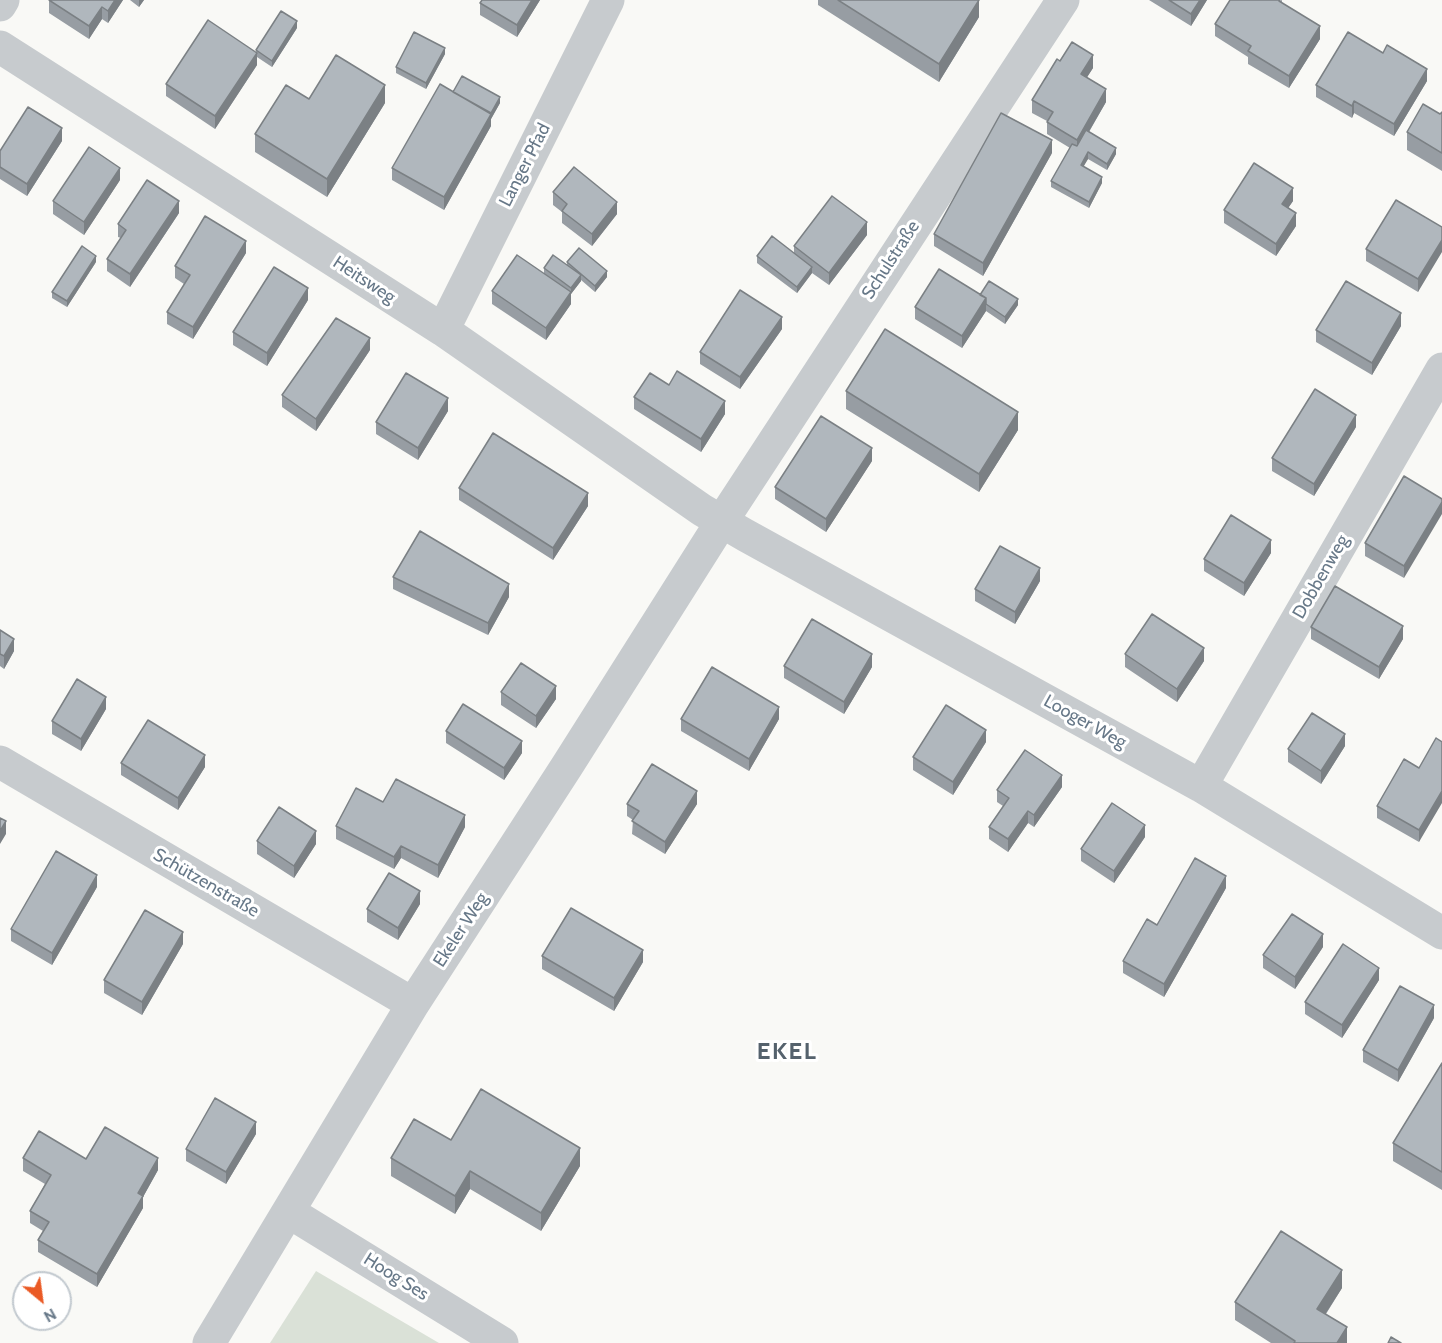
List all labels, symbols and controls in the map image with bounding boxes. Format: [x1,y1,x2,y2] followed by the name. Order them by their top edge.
[495,120,555,210] street label: Langer Pfad
[858,217,924,303] street label: Schulstraße
[329,252,399,308] street label: Heitsweg
[1288,531,1354,623] street label: Dobbenweg
[1040,690,1130,754] street label: Looger Weg
[149,844,263,922] street label: Schützenstraße
[429,889,493,971] street label: Ekeler Weg
[757,1038,817,1066] district label: EKEL
[360,1249,432,1305] street label: Hoog Ses
[12,1271,72,1331] north arrow
[40,1304,60,1326] text: N

